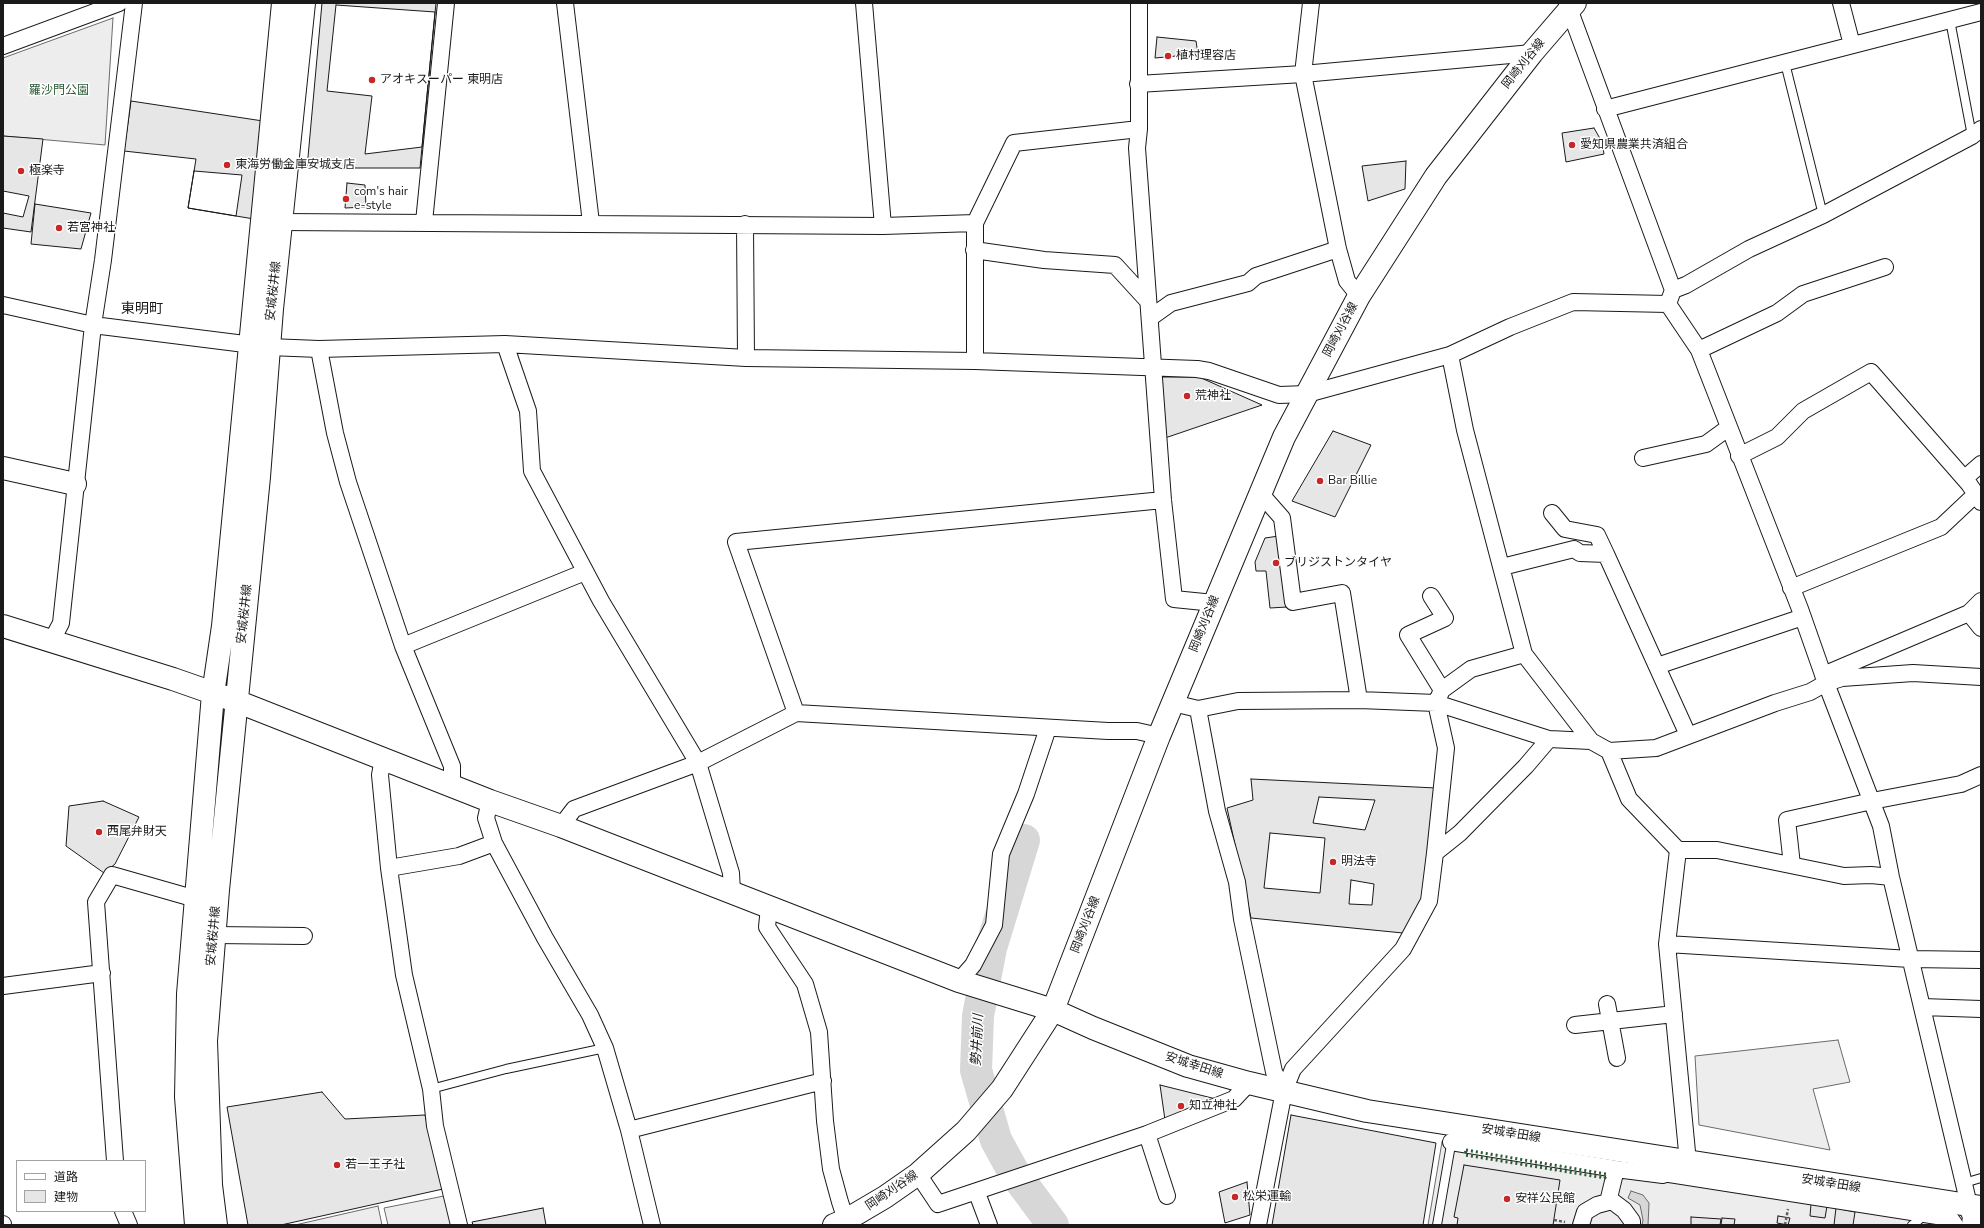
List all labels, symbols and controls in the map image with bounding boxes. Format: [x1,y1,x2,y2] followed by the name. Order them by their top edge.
[1500,36,1548,92] street label: 岡崎刈谷線
[1176,49,1236,63] place label: 植村理容店
[1163,51,1173,61] marker: 植村理容店
[380,73,503,87] place label: アオキスーパー 東明店
[367,75,377,85] marker: アオキスーパー 東明店
[29,84,89,98] park label: 羅沙門公園
[1580,138,1688,152] place label: 愛知県農業共済組合
[1567,140,1577,150] marker: 愛知県農業共済組合
[235,158,355,172] place label: 東海労働金庫安城支店
[222,160,232,170] marker: 東海労働金庫安城支店
[29,164,65,178] place label: 極楽寺
[16,166,26,176] marker: 極楽寺
[354,185,408,213] place label: com's hair e-style
[341,194,351,204] marker: com's hair e-style
[67,221,115,235] place label: 若宮神社
[54,223,64,233] marker: 若宮神社
[264,260,284,322] street label: 安城桜井線
[1321,300,1361,360] street label: 岡崎刈谷線
[121,302,163,318] district label: 東明町
[1195,389,1231,403] place label: 荒神社
[1182,391,1192,401] marker: 荒神社
[1328,474,1377,488] place label: Bar Billie
[1315,476,1325,486] marker: Bar Billie
[1284,556,1392,570] place label: ブリジストンタイヤ
[1271,558,1281,568] marker: ブリジストンタイヤ
[235,583,255,645] street label: 安城桜井線
[1187,593,1223,655] street label: 岡崎刈谷線
[107,825,167,839] place label: 西尾弁財天
[94,827,104,837] marker: 西尾弁財天
[1341,855,1377,869] place label: 明法寺
[1328,857,1338,867] marker: 明法寺
[1069,894,1103,956] street label: 岡崎刈谷線
[204,905,224,967] street label: 安城桜井線
[969,1014,987,1066] water label: 勢井前川
[1163,1050,1225,1082] street label: 安城幸田線
[1189,1099,1237,1113] place label: 知立神社
[1176,1101,1186,1111] marker: 知立神社
[1480,1122,1542,1146] street label: 安城幸田線
[345,1158,405,1172] place label: 若一王子社
[16,1160,146,1212] legend
[332,1160,342,1170] marker: 若一王子社
[863,1168,921,1214] street label: 岡崎刈谷線
[54,1169,78,1185] text: 道路
[1800,1172,1862,1196] street label: 安城幸田線
[54,1189,78,1205] text: 建物
[1243,1190,1291,1204] place label: 松栄運輸
[1230,1192,1240,1202] marker: 松栄運輸
[1515,1192,1575,1206] place label: 安祥公民館
[1502,1194,1512,1204] marker: 安祥公民館

